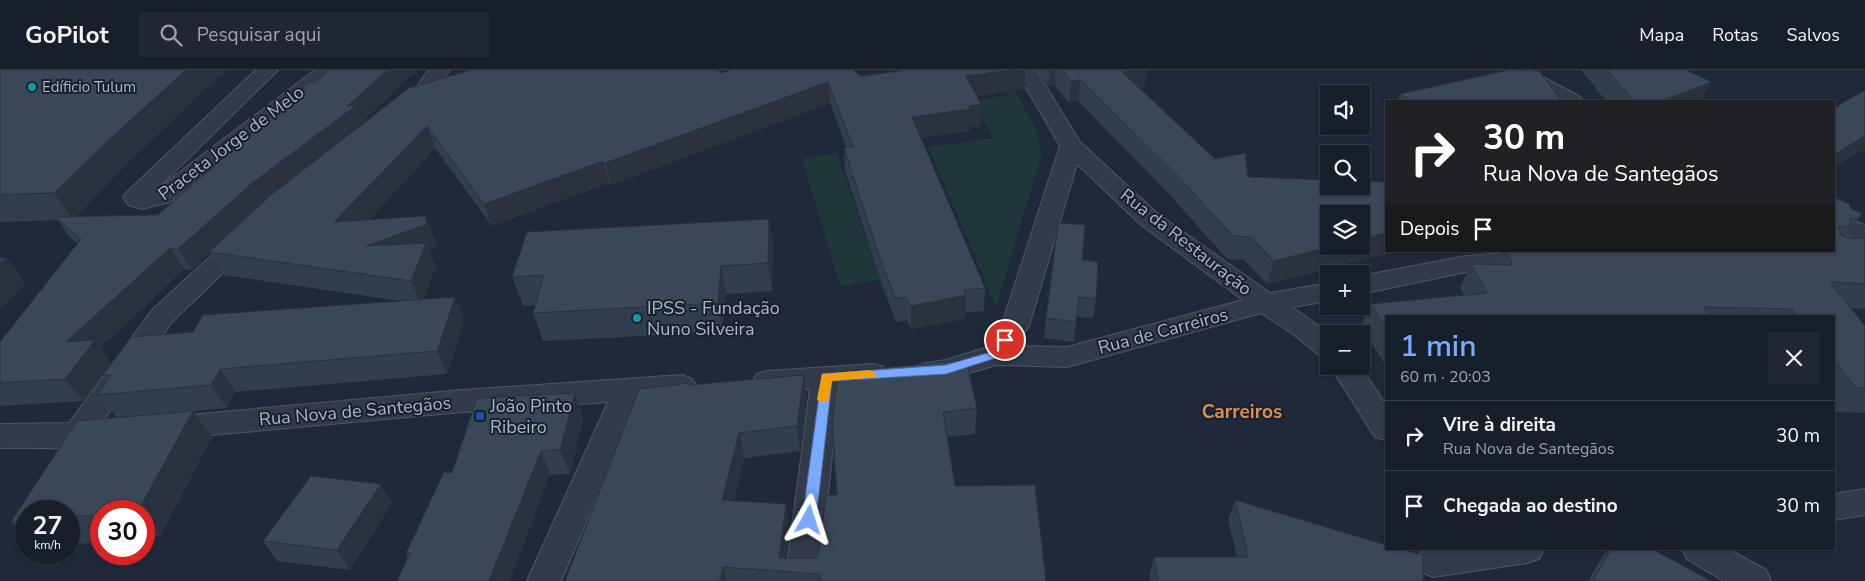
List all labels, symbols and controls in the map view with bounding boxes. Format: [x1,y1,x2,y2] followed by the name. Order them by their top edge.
[139,12,489,57] search box
[25,19,109,51] text: GoPilot
[157,21,185,49] icon: search
[197,22,321,48] text: Pesquisar aqui
[1639,23,1684,47] text: Mapa
[1712,23,1758,47] text: Rotas
[1786,23,1840,47] text: Salvos
[42,77,136,97] place label: Edíficio Tulum
[153,80,309,206] street label: Praceta Jorge de Melo
[26,81,38,93] marker: Edíficio Tulum
[1320,85,1370,375] map controls
[1320,85,1370,135] button: sound
[1483,114,1565,161] text: 30 m
[1400,120,1465,185] icon: right
[1320,145,1370,195] button: search
[1483,159,1719,189] text: Rua Nova de Santegãos
[1115,183,1257,301] street label: Rua da Restauração
[1320,205,1370,255] button: layers
[1469,215,1497,243] icon: arrive
[1400,216,1459,242] text: Depois
[1320,265,1370,315] button: +
[647,296,780,341] place label: IPSS - Fundação Nuno Silveira
[1095,302,1231,360] street label: Rua de Carreiros
[631,312,643,324] marker: IPSS - Fundação Nuno Silveira
[984,319,1026,361] pin
[1320,325,1370,375] button: −
[991,326,1019,354] icon: arrive
[1400,326,1476,367] text: 1 min
[1768,332,1820,384] button: close
[1400,366,1491,388] text: 60 m · 20:03
[258,391,452,431] street label: Rua Nova de Santegãos
[489,394,572,439] place label: João Pinto Ribeiro
[1202,399,1282,425] district label: Carreiros
[474,410,486,422] marker: João Pinto Ribeiro
[1443,412,1556,438] text: Vire à direita
[1400,422,1428,450] icon: right
[1776,423,1820,449] text: 30 m
[1443,438,1614,460] text: Rua Nova de Santegãos
[1400,492,1428,520] icon: arrive
[782,493,834,545] position arrow
[1443,493,1618,519] text: Chegada ao destino
[1776,493,1820,519] text: 30 m
[90,500,155,565] speed limit sign: 30
[32,509,63,543] text: 27
[34,537,61,553] text: km/h

